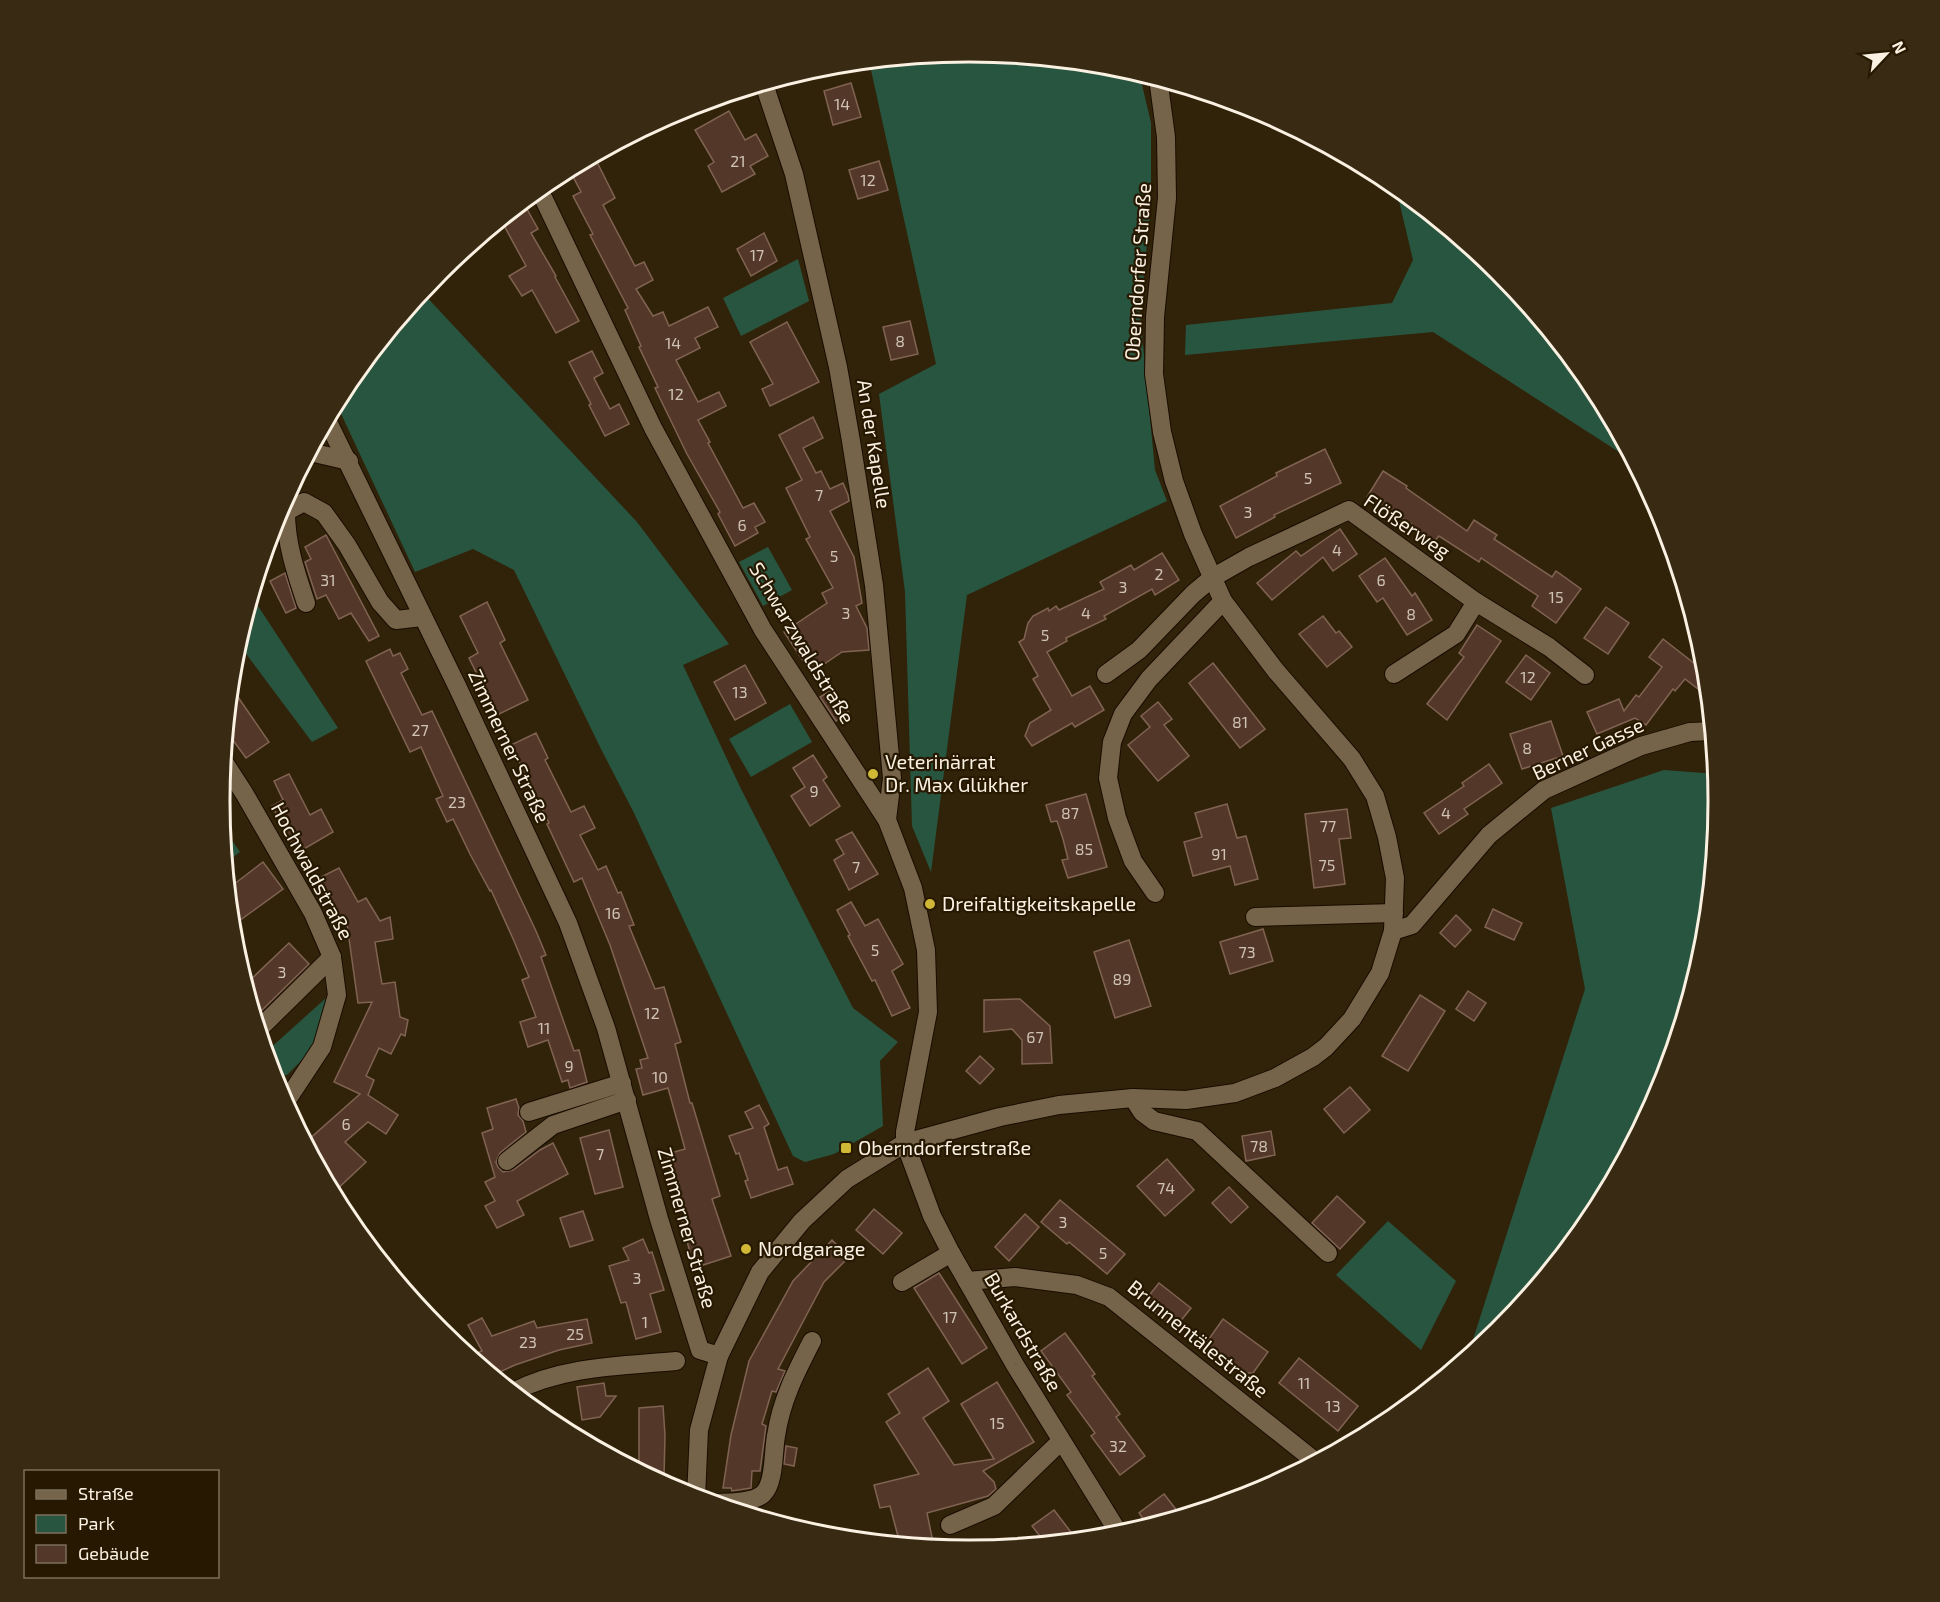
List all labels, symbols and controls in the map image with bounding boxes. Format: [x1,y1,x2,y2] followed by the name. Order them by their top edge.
[1856,24,1916,84] north arrow
[1889,38,1911,57] text: N
[834,94,850,113] house number: 14
[730,151,746,170] house number: 21
[860,170,876,189] house number: 12
[1119,182,1155,362] street label: Oberndorfer Straße
[750,245,764,264] house number: 17
[895,331,905,350] house number: 8
[665,333,681,352] house number: 14
[853,377,897,510] street label: An der Kapelle
[668,384,684,403] house number: 12
[1304,468,1312,487] house number: 5
[815,485,823,504] house number: 7
[1360,488,1455,563] street label: Flößerweg
[1244,502,1252,521] house number: 3
[737,515,747,534] house number: 6
[1332,540,1342,559] house number: 4
[830,546,838,565] house number: 5
[745,557,861,728] street label: Schwarzwaldstraße
[1155,564,1164,583] house number: 2
[320,570,336,589] house number: 31
[1376,570,1386,589] house number: 6
[1119,577,1127,596] house number: 3
[1549,587,1563,606] house number: 15
[842,603,850,622] house number: 3
[1081,603,1091,622] house number: 4
[1406,604,1416,623] house number: 8
[1041,625,1049,644] house number: 5
[464,665,556,826] street label: Zimmerner Straße
[1520,667,1536,686] house number: 12
[732,682,748,701] house number: 13
[1232,712,1248,731] house number: 81
[1528,712,1647,784] street label: Berner Gasse
[411,720,429,739] house number: 27
[1522,738,1532,757] house number: 8
[885,749,1028,796] place label: Veterinärrat Dr. Max Glükher
[866,767,880,781] marker: Veterinärrat Dr. Max Glükher
[809,781,819,800] house number: 9
[448,792,466,811] house number: 23
[267,798,359,943] street label: Hochwaldstraße
[1061,803,1079,822] house number: 87
[1441,803,1451,822] house number: 4
[1320,816,1336,835] house number: 77
[1075,839,1093,858] house number: 85
[1211,844,1227,863] house number: 91
[1319,855,1335,874] house number: 75
[852,857,860,876] house number: 7
[942,891,1136,915] place label: Dreifaltigkeitskapelle
[923,897,937,911] marker: Dreifaltigkeitskapelle
[605,903,621,922] house number: 16
[871,940,879,959] house number: 5
[1238,942,1256,961] house number: 73
[278,962,286,981] house number: 3
[1113,969,1131,988] house number: 89
[644,1003,660,1022] house number: 12
[538,1018,550,1037] house number: 11
[1026,1027,1044,1046] house number: 67
[564,1056,574,1075] house number: 9
[652,1067,668,1086] house number: 10
[341,1114,351,1133] house number: 6
[858,1135,1031,1159] place label: Oberndorferstraße
[1250,1136,1268,1155] house number: 78
[839,1141,853,1155] marker: Oberndorferstraße
[596,1144,604,1163] house number: 7
[653,1144,722,1311] street label: Zimmerner Straße
[1157,1178,1175,1197] house number: 74
[1059,1212,1067,1231] house number: 3
[758,1236,866,1260] place label: Nordgarage
[739,1242,753,1256] marker: Nordgarage
[1099,1243,1107,1262] house number: 5
[633,1268,641,1287] house number: 3
[980,1268,1068,1395] street label: Burkardstraße
[1124,1274,1274,1402] street label: Brunnentälestraße
[943,1307,957,1326] house number: 17
[642,1312,648,1331] house number: 1
[566,1324,584,1343] house number: 25
[519,1332,537,1351] house number: 23
[1298,1373,1310,1392] house number: 11
[1325,1396,1341,1415] house number: 13
[990,1413,1004,1432] house number: 15
[1109,1436,1127,1455] house number: 32
[24,1470,219,1578] legend
[78,1482,134,1504] text: Straße
[78,1512,115,1534] text: Park
[78,1542,149,1564] text: Gebäude

